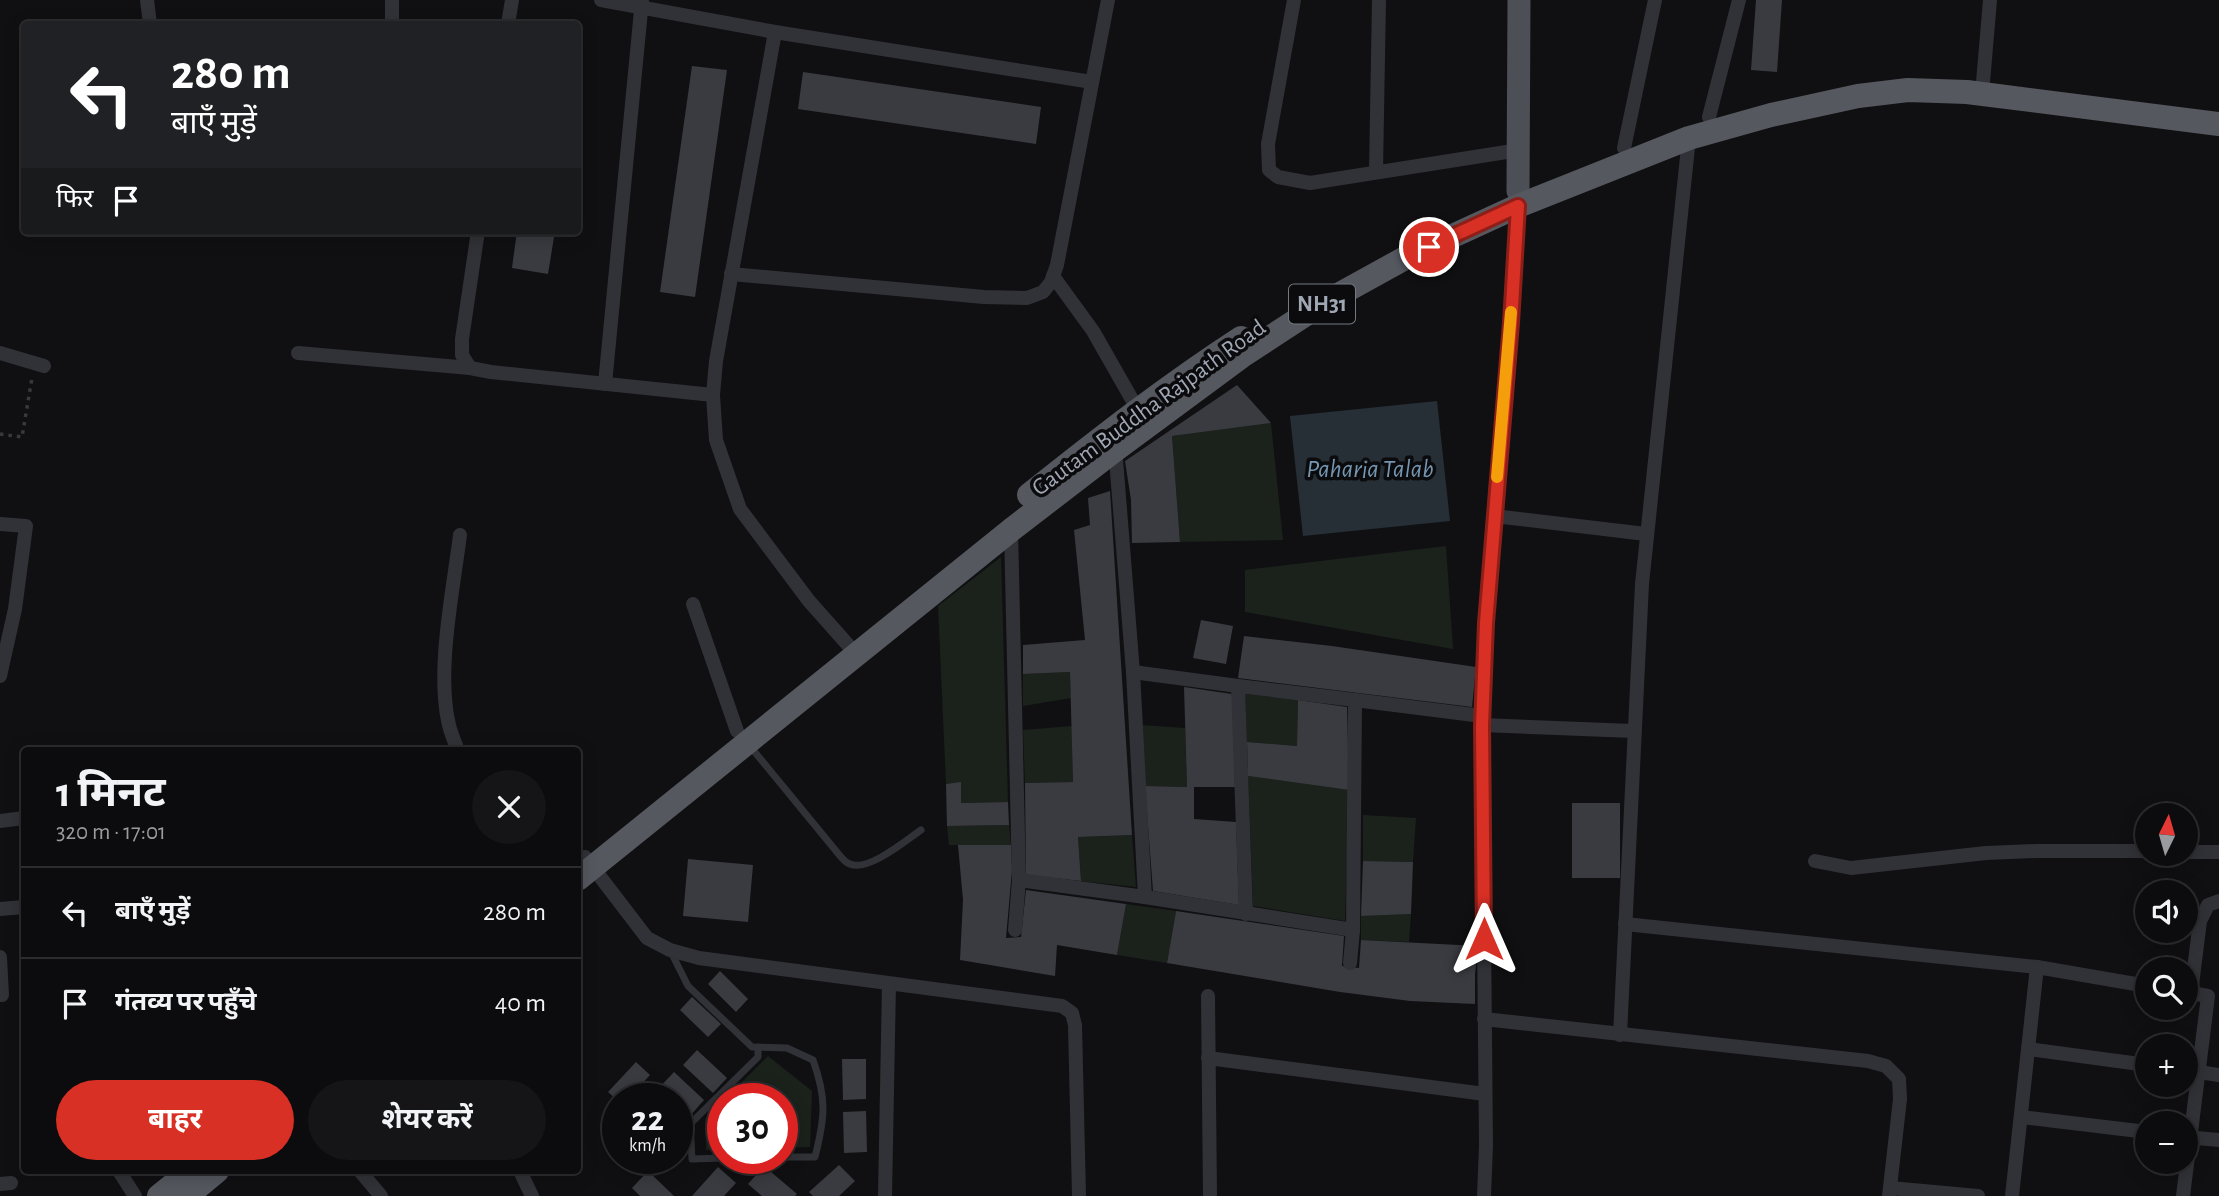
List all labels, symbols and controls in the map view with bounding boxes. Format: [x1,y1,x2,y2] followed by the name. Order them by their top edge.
[56,49,147,140] icon: left
[171,49,291,98] text: 280 m
[171,107,257,139] text: बाएँ मुड़ें
[107,182,145,220] icon: arrive
[56,186,93,212] text: फिर
[1399,217,1459,277] pin
[1410,228,1448,266] icon: arrive
[1289,284,1355,324] road number: NH31
[1028,315,1270,501] street label: Gautam Buddha Rajpath Road
[1306,456,1434,482] water label: Paharia Talab
[472,770,546,844] button: close
[56,772,166,814] text: 1 मिनट
[2135,803,2198,866] north arrow
[2135,803,2198,1174] map controls
[56,821,166,844] text: 320 m · 17:01
[2135,880,2198,943] button: sound
[56,894,94,932] icon: left
[115,898,190,924] text: बाएँ मुड़ें
[483,899,546,925] text: 280 m
[1447,902,1521,976] position arrow
[2135,957,2198,1020] button: search
[56,985,94,1023] icon: arrive
[115,989,257,1015] text: गंतव्य पर पहुँचे
[495,990,546,1016] text: 40 m
[2135,1034,2198,1097] button: +
[56,1080,294,1160] button: बाहर
[308,1080,546,1160] button: शेयर करें
[707,1083,798,1174] speed limit sign: 30
[631,1102,664,1137] text: 22
[2135,1111,2198,1174] button: −
[629,1137,666,1155] text: km/h

